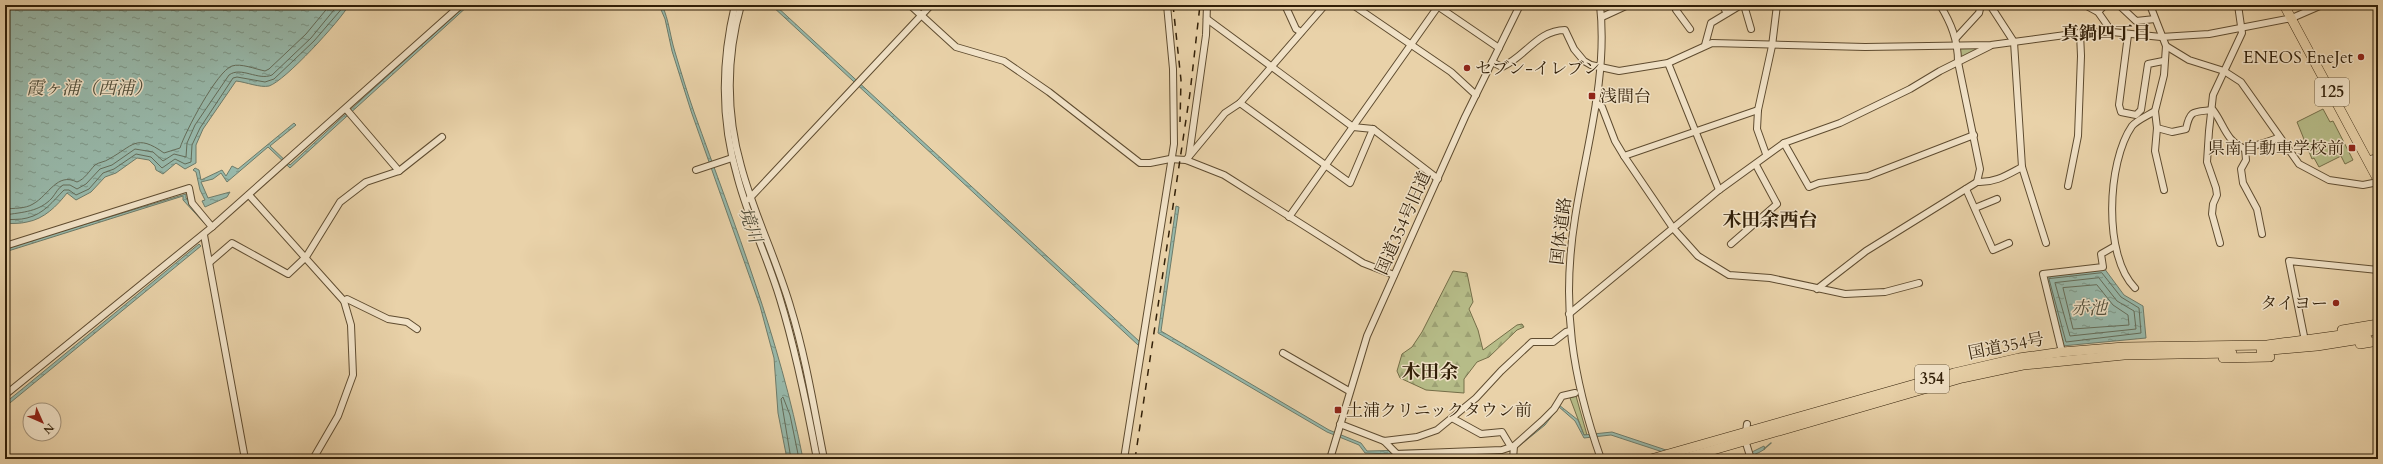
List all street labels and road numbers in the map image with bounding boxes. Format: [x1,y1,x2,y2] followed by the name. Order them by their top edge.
[2315,78,2349,106] road number: 125
[1370,168,1436,278] street label: 国道354号旧道
[1545,196,1577,266] street label: 国体道路
[1966,327,2046,365] street label: 国道354号
[1915,365,1949,393] road number: 354

